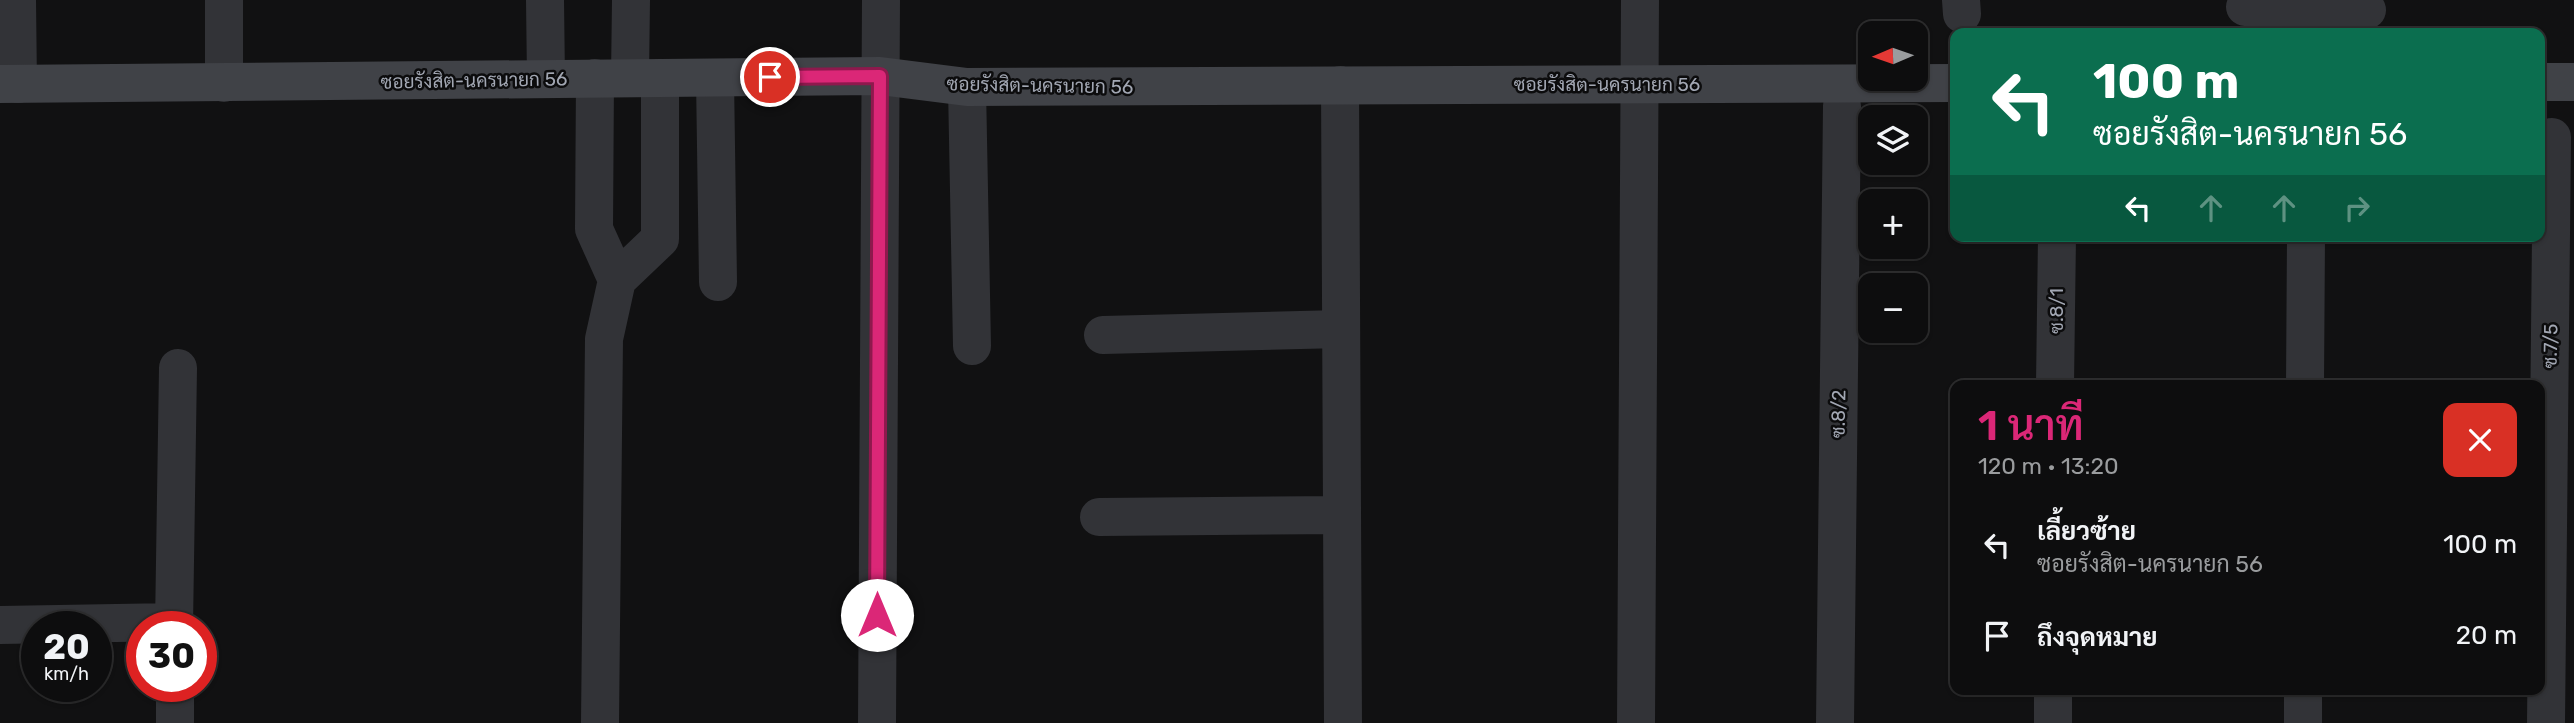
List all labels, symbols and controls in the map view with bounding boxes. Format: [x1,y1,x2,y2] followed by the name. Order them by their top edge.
[1858,21,1928,91] north arrow
[1858,21,1928,343] map controls
[740,47,800,107] pin
[2093,52,2239,110] text: 100 m
[1978,56,2069,147] icon: left
[751,58,789,96] icon: arrive
[381,67,567,94] street label: ซอยรังสิต-นครนายก 56
[947,72,1133,99] street label: ซอยรังสิต-นครนายก 56
[1514,73,1700,96] street label: ซอยรังสิต-นครนายก 56
[1858,105,1928,175] button: layers
[2093,115,2407,153] text: ซอยรังสิต-นครนายก 56
[1858,189,1928,259] button: +
[2119,189,2157,227] icon: left
[2192,189,2230,227] icon: ahead
[2265,189,2303,227] icon: ahead
[2338,189,2376,227] icon: right
[1858,273,1928,343] button: −
[2045,288,2068,334] street label: ซ.8/1
[2539,323,2562,369] street label: ซ.7/5
[1827,390,1850,438] street label: ซ.8/2
[1978,401,2084,451] text: 1 นาที
[2443,403,2517,477] button: close
[1978,452,2119,480] text: 120 m · 13:20
[2037,516,2136,547] text: เลี้ยวซ้าย
[1978,526,2016,564] icon: left
[2443,529,2517,560] text: 100 m
[2037,550,2263,578] text: ซอยรังสิต-นครนายก 56
[840,578,914,652] position arrow
[126,611,217,702] speed limit sign: 30
[1978,617,2016,655] icon: arrive
[2456,620,2517,651] text: 20 m
[2037,622,2158,653] text: ถึงจุดหมาย
[43,626,90,668] text: 20
[44,663,89,685] text: km/h

